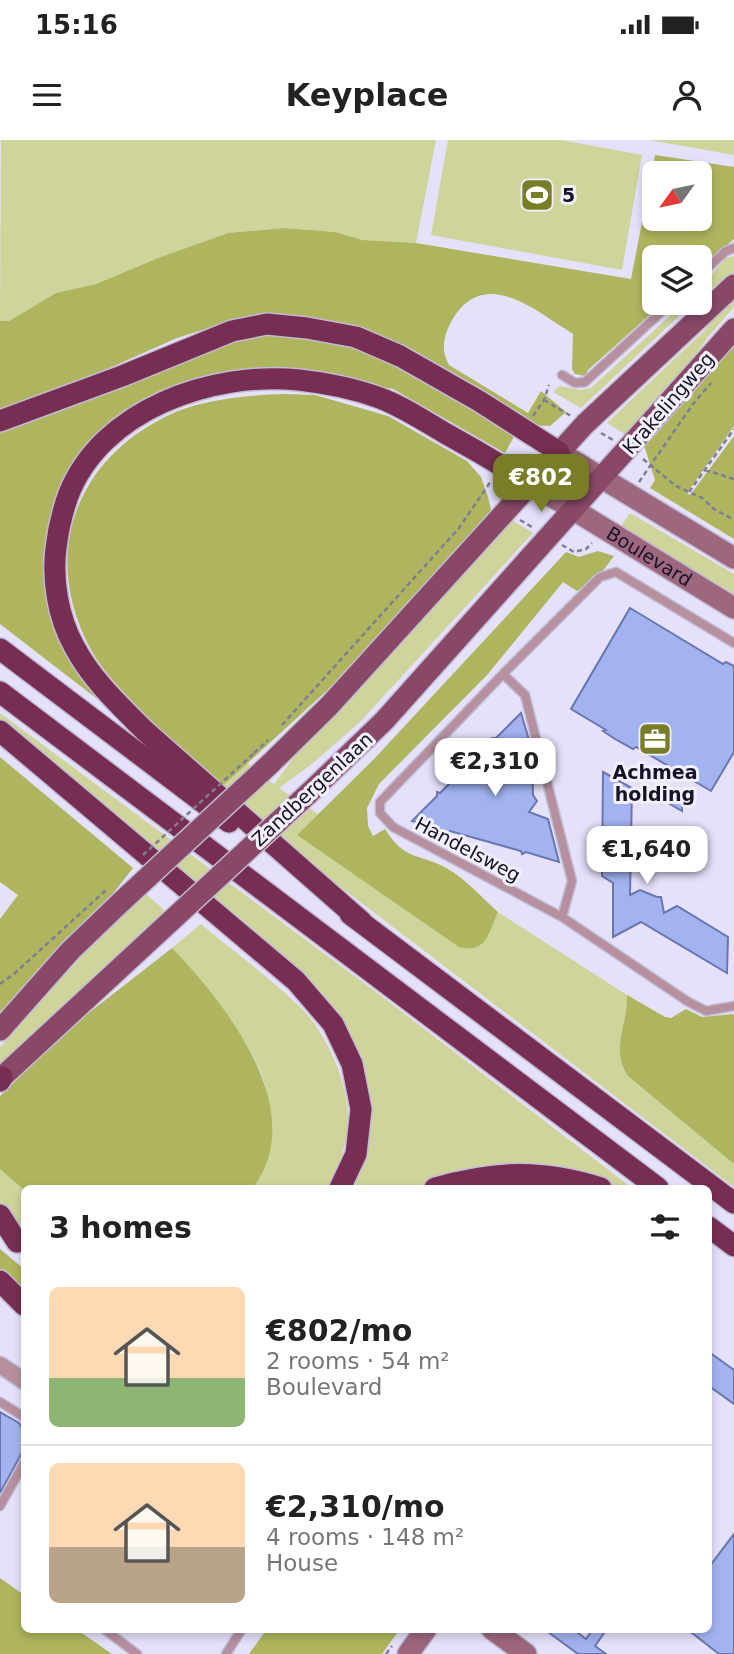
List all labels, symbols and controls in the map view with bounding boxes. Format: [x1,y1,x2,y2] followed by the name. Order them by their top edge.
[35,10,118,40] text: 15:16
[28,76,66,114] icon: menu
[286,76,448,114] text: Keyplace
[668,76,706,114] icon: person
[642,161,712,231] north arrow
[642,161,712,315] map controls
[518,176,556,214] sports icon: 5
[562,184,575,206] place label: 5
[642,245,712,315] button: layers
[618,348,718,458] street label: Krakelingweg
[500,454,582,514] pin: €802
[509,464,573,490] text: €802
[603,522,696,591] street label: Boulevard
[636,720,674,758] office icon: Achmea holding
[247,728,377,850] street label: Zandbergenlaan
[438,738,552,798] pin: €2,310
[451,748,539,774] text: €2,310
[613,761,698,805] place label: Achmea holding
[412,812,524,886] street label: Handelsweg
[590,826,704,886] pin: €1,640
[603,836,691,862] text: €1,640
[646,1208,684,1246] icon: filters
[49,1210,192,1245] text: 3 homes
[266,1313,412,1348] text: €802/mo
[105,1315,189,1399] icon: home
[266,1348,450,1374] text: 2 rooms · 54 m²
[266,1374,382,1400] text: Boulevard
[266,1489,445,1524] text: €2,310/mo
[105,1491,189,1575] icon: home
[266,1524,464,1550] text: 4 rooms · 148 m²
[266,1550,338,1576] text: House

